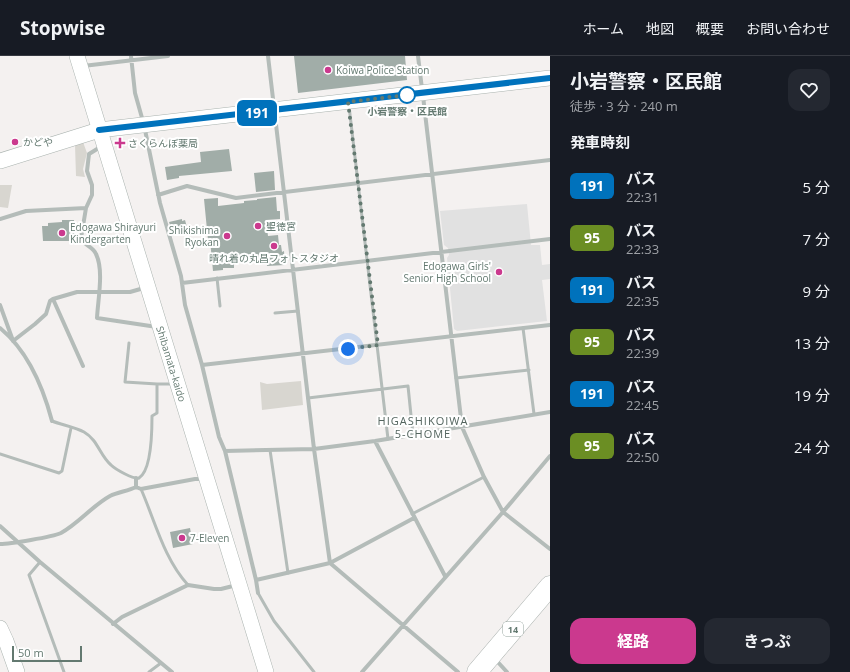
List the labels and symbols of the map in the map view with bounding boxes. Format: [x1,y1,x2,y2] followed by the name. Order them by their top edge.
[336,63,430,77] place label: Koiwa Police Station
[323,65,333,75] marker: Koiwa Police Station
[398,86,416,104] marker: 小岩警察・区民館
[234,100,280,126] line badge: 191
[367,104,447,118] place label: 小岩警察・区民館
[23,135,53,149] place label: かどや
[128,136,198,150] place label: さくらんぼ薬局
[10,137,20,147] marker: かどや
[115,138,125,148] marker: さくらんぼ薬局
[266,219,296,233] place label: 聖徳宮
[70,220,156,246] place label: Edogawa Shirayuri Kindergarten
[253,221,263,231] marker: 聖徳宮
[169,223,219,249] place label: Shikishima Ryokan
[57,228,67,238] marker: Edogawa Shirayuri Kindergarten
[222,231,232,241] marker: Shikishima Ryokan
[269,241,279,251] marker: 晴れ着の丸昌フォトスタジオ
[209,251,339,265] place label: 晴れ着の丸昌フォトスタジオ
[404,259,491,285] place label: Edogawa Girls' Senior High School
[494,267,504,277] marker: Edogawa Girls' Senior High School
[153,324,190,403] street label: Shibamata-kaido
[338,339,358,359] your location
[378,413,468,441] district label: HIGASHIKOIWA 5-CHOME
[190,531,229,545] place label: 7-Eleven
[177,533,187,543] marker: 7-Eleven
[503,622,523,636] road number: 14
[12,644,82,663] scale bar

